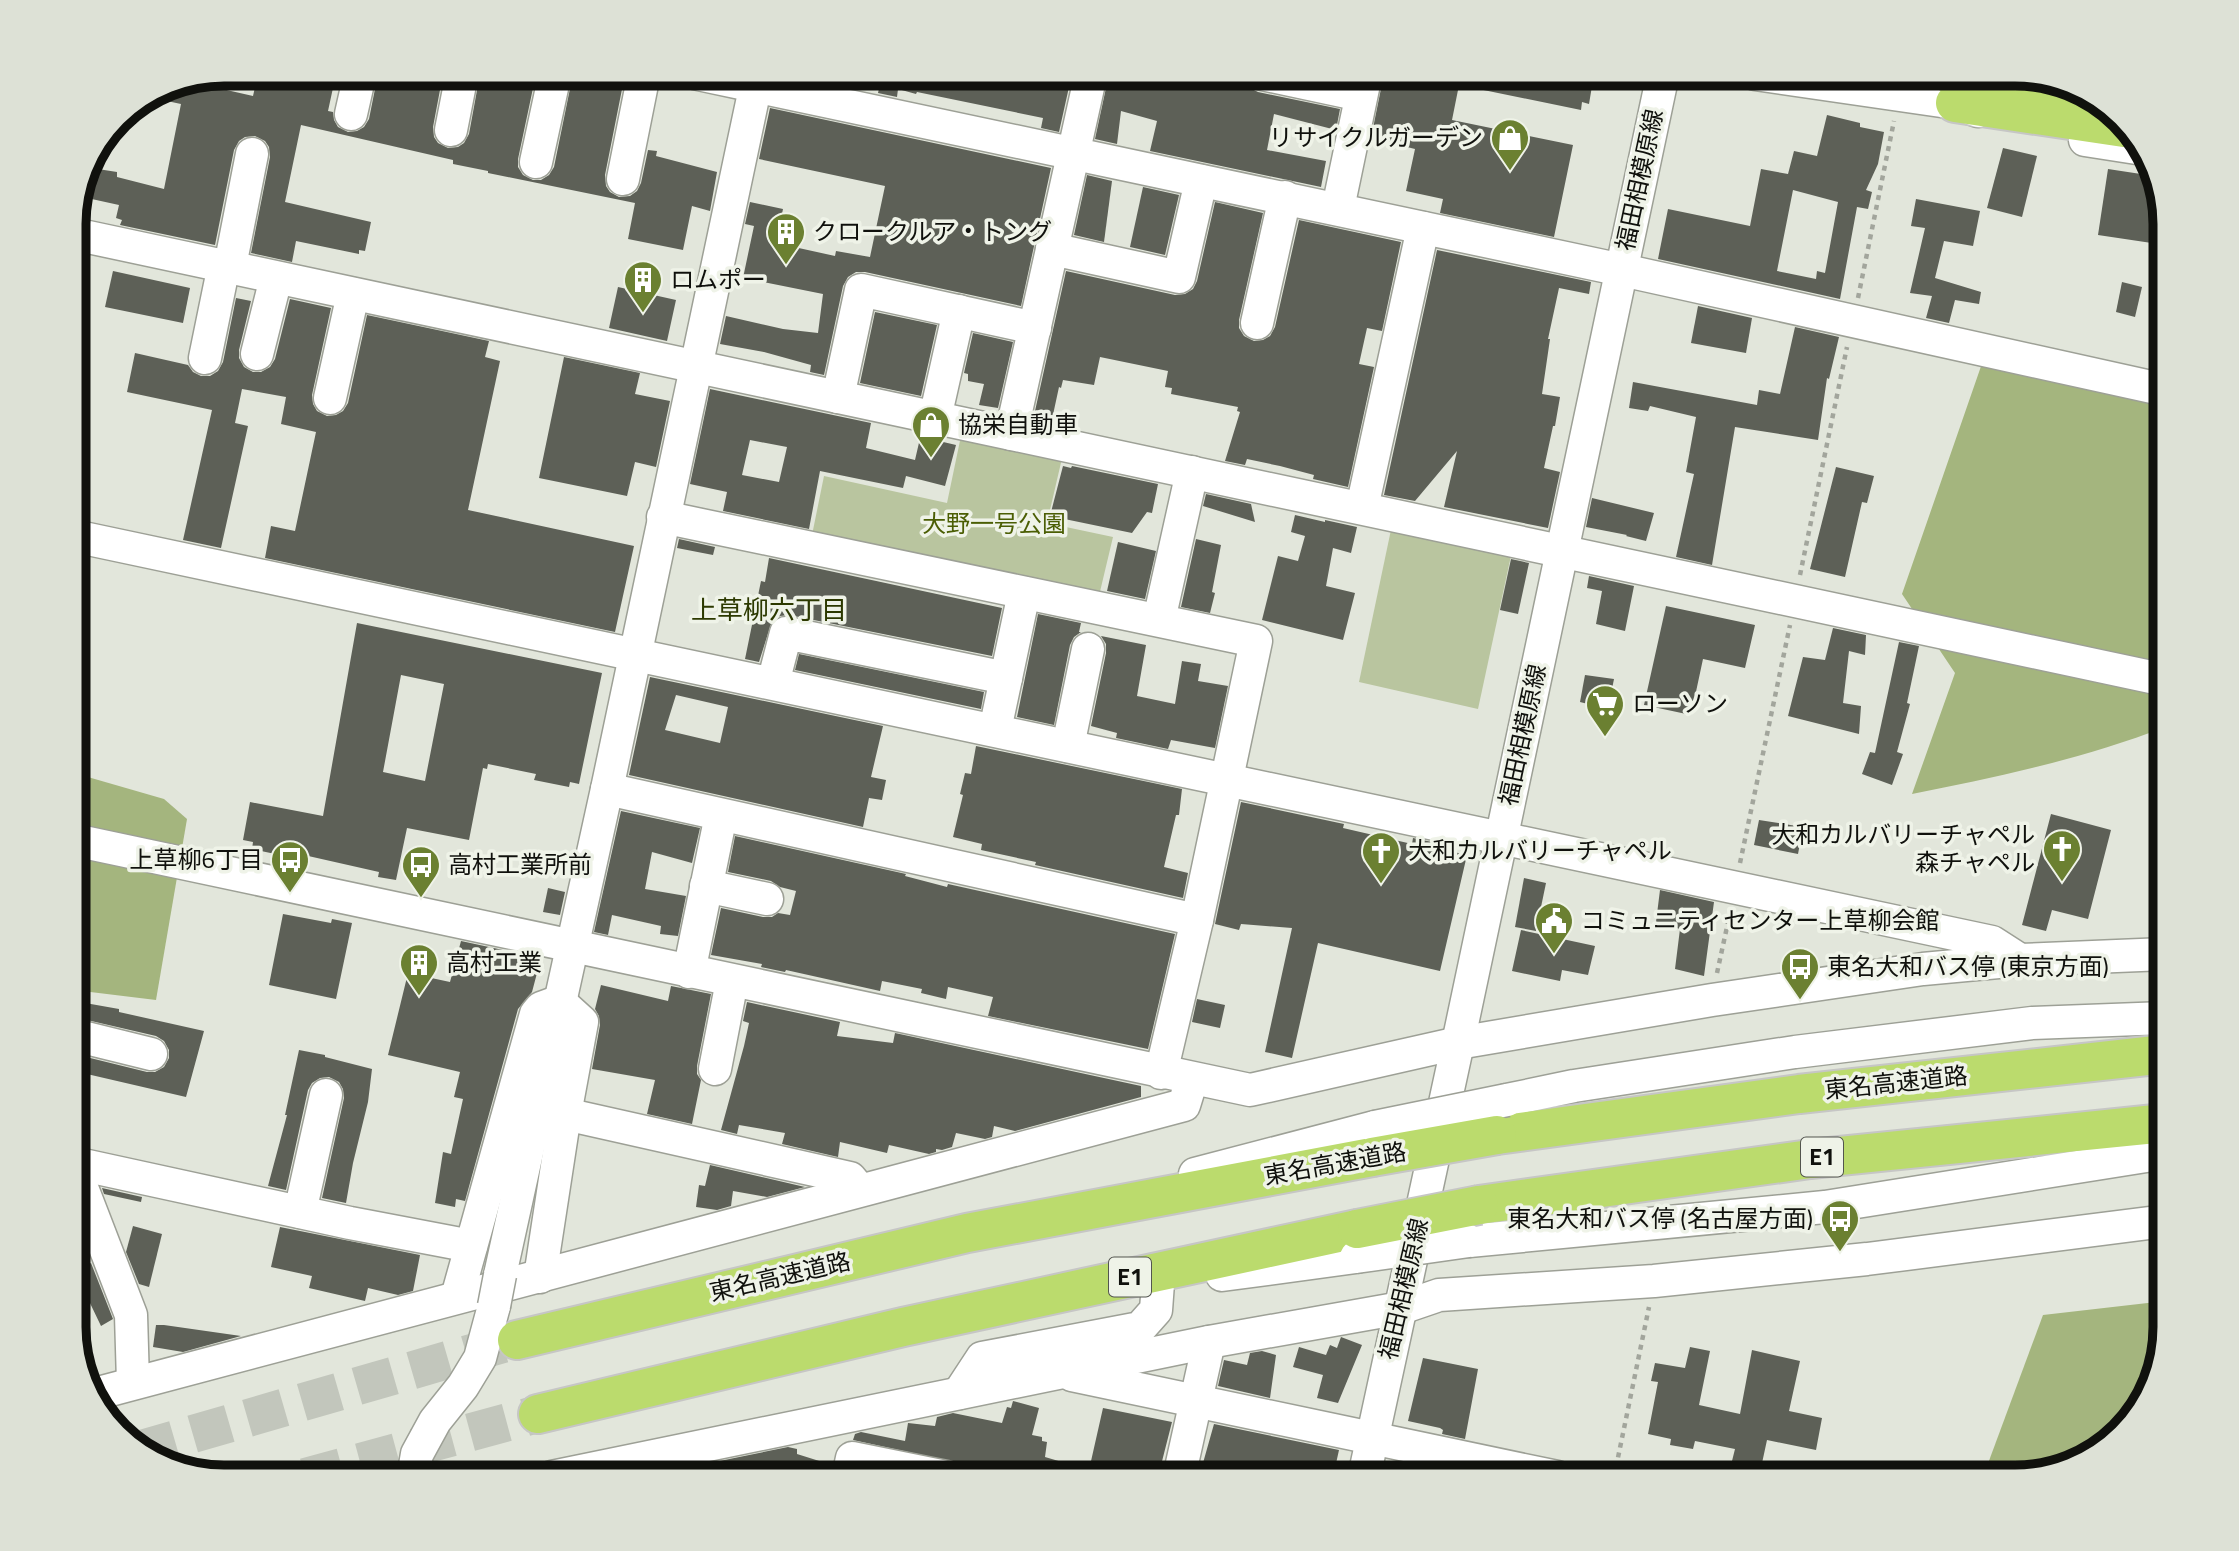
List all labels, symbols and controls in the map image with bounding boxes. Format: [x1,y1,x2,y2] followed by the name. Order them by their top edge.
[1606,106,1672,254] street label: 福田相模原線
[1489,117,1531,172] shop icon: リサイクルガーデン
[1269,119,1483,155] place label: リサイクルガーデン
[765,211,807,266] building icon: クロークルア・トング
[813,213,1052,249] place label: クロークルア・トング
[622,259,664,314] building icon: ロムポー
[670,261,766,297] place label: ロムポー
[910,404,952,459] shop icon: 協栄自動車
[958,406,1078,442] place label: 協栄自動車
[922,505,1066,541] park label: 大野一号公園
[691,590,847,629] district label: 上草柳六丁目
[1489,661,1555,809] street label: 福田相模原線
[1584,683,1626,738] supermarket icon: ローソン
[1632,685,1728,721] place label: ローソン
[1771,816,2035,880] place label: 大和カルバリーチャペル 森チャペル
[2041,828,2083,883] church icon: 大和カルバリーチャペル 森チャペル
[1360,830,1402,885] church icon: 大和カルバリーチャペル
[1408,832,1672,868] place label: 大和カルバリーチャペル
[269,839,311,894] bus stop icon: 上草柳6丁目
[130,841,263,877] place label: 上草柳6丁目
[400,844,442,899] bus stop icon: 高村工業所前
[448,846,592,882] place label: 高村工業所前
[1533,900,1575,955] public building icon: コミュニティセンター上草柳会館
[1581,902,1940,938] place label: コミュニティセンター上草柳会館
[398,942,440,997] building icon: 高村工業
[446,944,542,980] place label: 高村工業
[1779,946,1821,1001] bus stop icon: 東名大和バス停 (東京方面)
[1827,948,2109,984] place label: 東名大和バス停 (東京方面)
[1822,1057,1969,1107] street label: 東名高速道路
[1261,1133,1409,1193] street label: 東名高速道路
[1801,1138,1843,1176] road number: E1
[1819,1198,1861,1253] bus stop icon: 東名大和バス停 (名古屋方面)
[1507,1200,1813,1236] place label: 東名大和バス停 (名古屋方面)
[1369,1215,1437,1363] street label: 福田相模原線
[706,1242,854,1310] street label: 東名高速道路
[1109,1258,1151,1296] road number: E1

